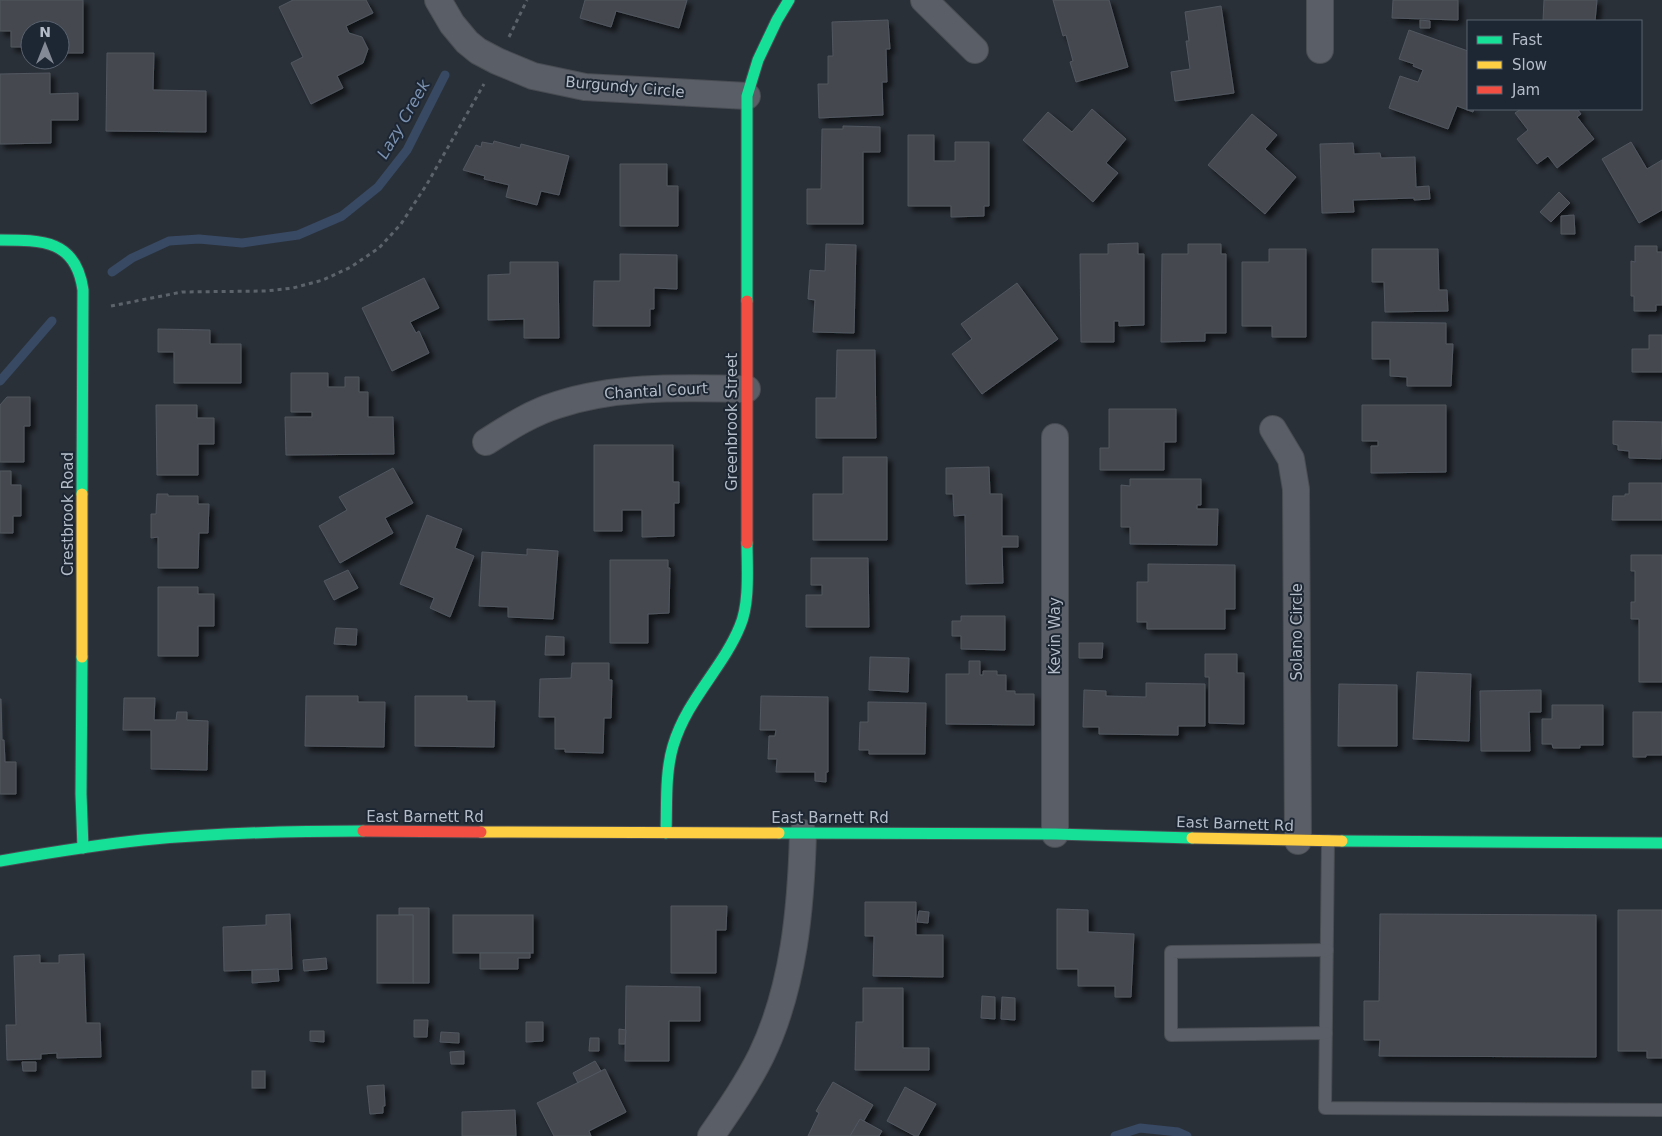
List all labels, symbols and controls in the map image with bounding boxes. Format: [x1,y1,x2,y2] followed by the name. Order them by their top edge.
[20,20,70,70] north arrow
[1467,20,1642,110] legend
[39,24,51,40] text: N
[1512,31,1542,49] text: Fast
[1512,56,1547,74] text: Slow
[565,73,685,101] street label: Burgundy Circle
[373,76,434,162] water label: Lazy Creek
[1511,81,1540,99] text: Jam
[723,353,741,491] street label: Greenbrook Street
[604,379,708,403] street label: Chantal Court
[59,452,77,576] street label: Crestbrook Road
[1288,583,1306,681] street label: Solano Circle
[1046,597,1064,675] street label: Kevin Way
[366,808,484,826] street label: East Barnett Rd
[771,809,889,827] street label: East Barnett Rd
[1176,813,1294,835] street label: East Barnett Rd

